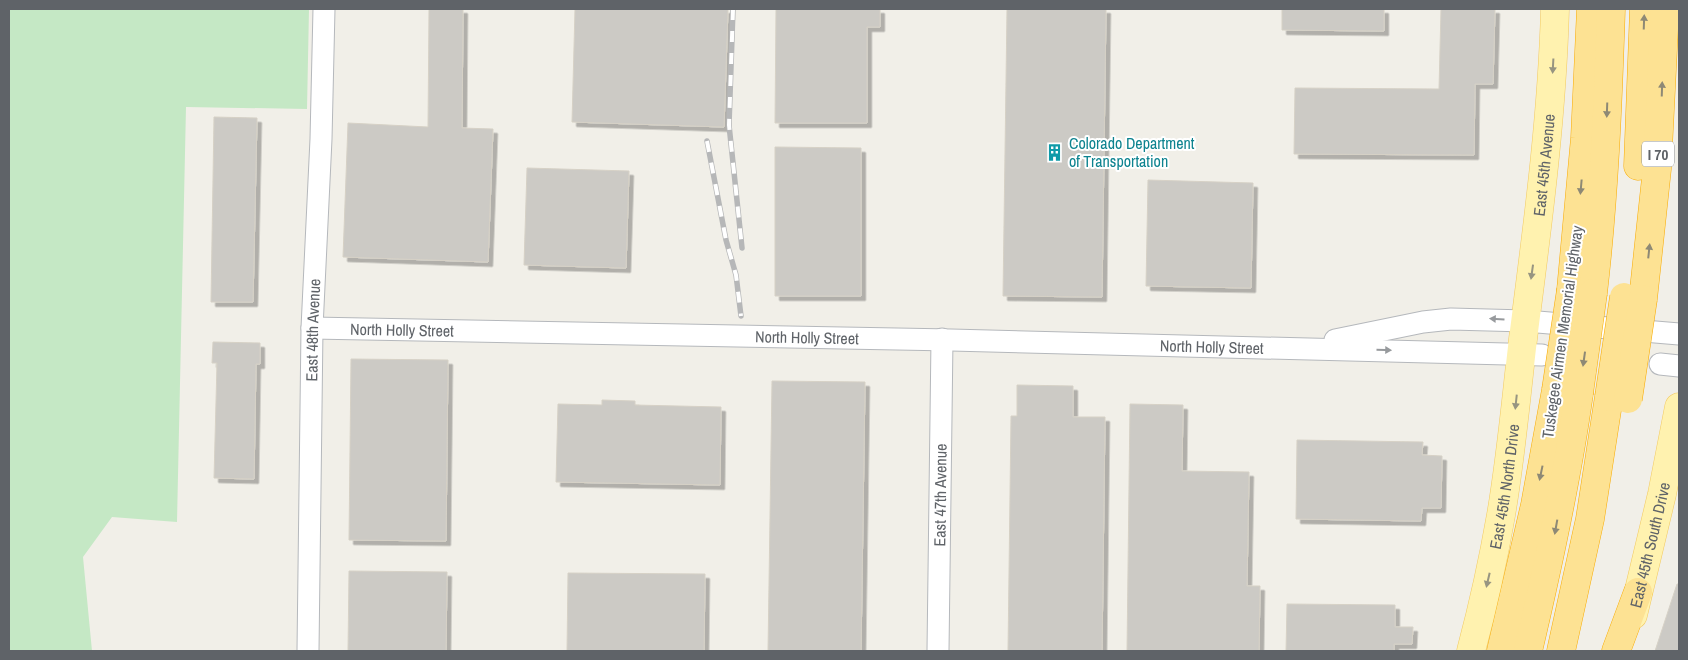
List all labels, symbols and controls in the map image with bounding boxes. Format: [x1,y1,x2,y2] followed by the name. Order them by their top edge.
[1640,13,1648,29] one-way arrow
[1548,58,1556,74] one-way arrow
[1658,81,1666,97] one-way arrow
[1602,102,1610,118] one-way arrow
[1528,113,1560,217] street label: East 45th Avenue
[1069,132,1195,172] place label: Colorado Department of Transportation
[1045,142,1065,162] building icon: Colorado Department of Transportation
[1642,142,1674,166] road number: I 70
[1577,179,1585,195] one-way arrow
[1536,224,1588,440] street label: Tuskegee Airmen Memorial Highway
[1645,243,1653,259] one-way arrow
[1528,264,1536,280] one-way arrow
[300,278,325,382] street label: East 48th Avenue
[1489,315,1505,323] one-way arrow
[350,318,454,342] street label: North Holly Street
[755,325,859,349] street label: North Holly Street
[1160,334,1264,359] street label: North Holly Street
[1376,346,1392,354] one-way arrow
[1579,351,1587,367] one-way arrow
[1512,394,1520,410] one-way arrow
[1484,423,1524,551] street label: East 45th North Drive
[928,444,952,547] street label: East 47th Avenue
[1537,465,1545,480] one-way arrow
[1624,480,1675,610] street label: East 45th South Drive
[1552,520,1560,536] one-way arrow
[1484,572,1492,587] one-way arrow

